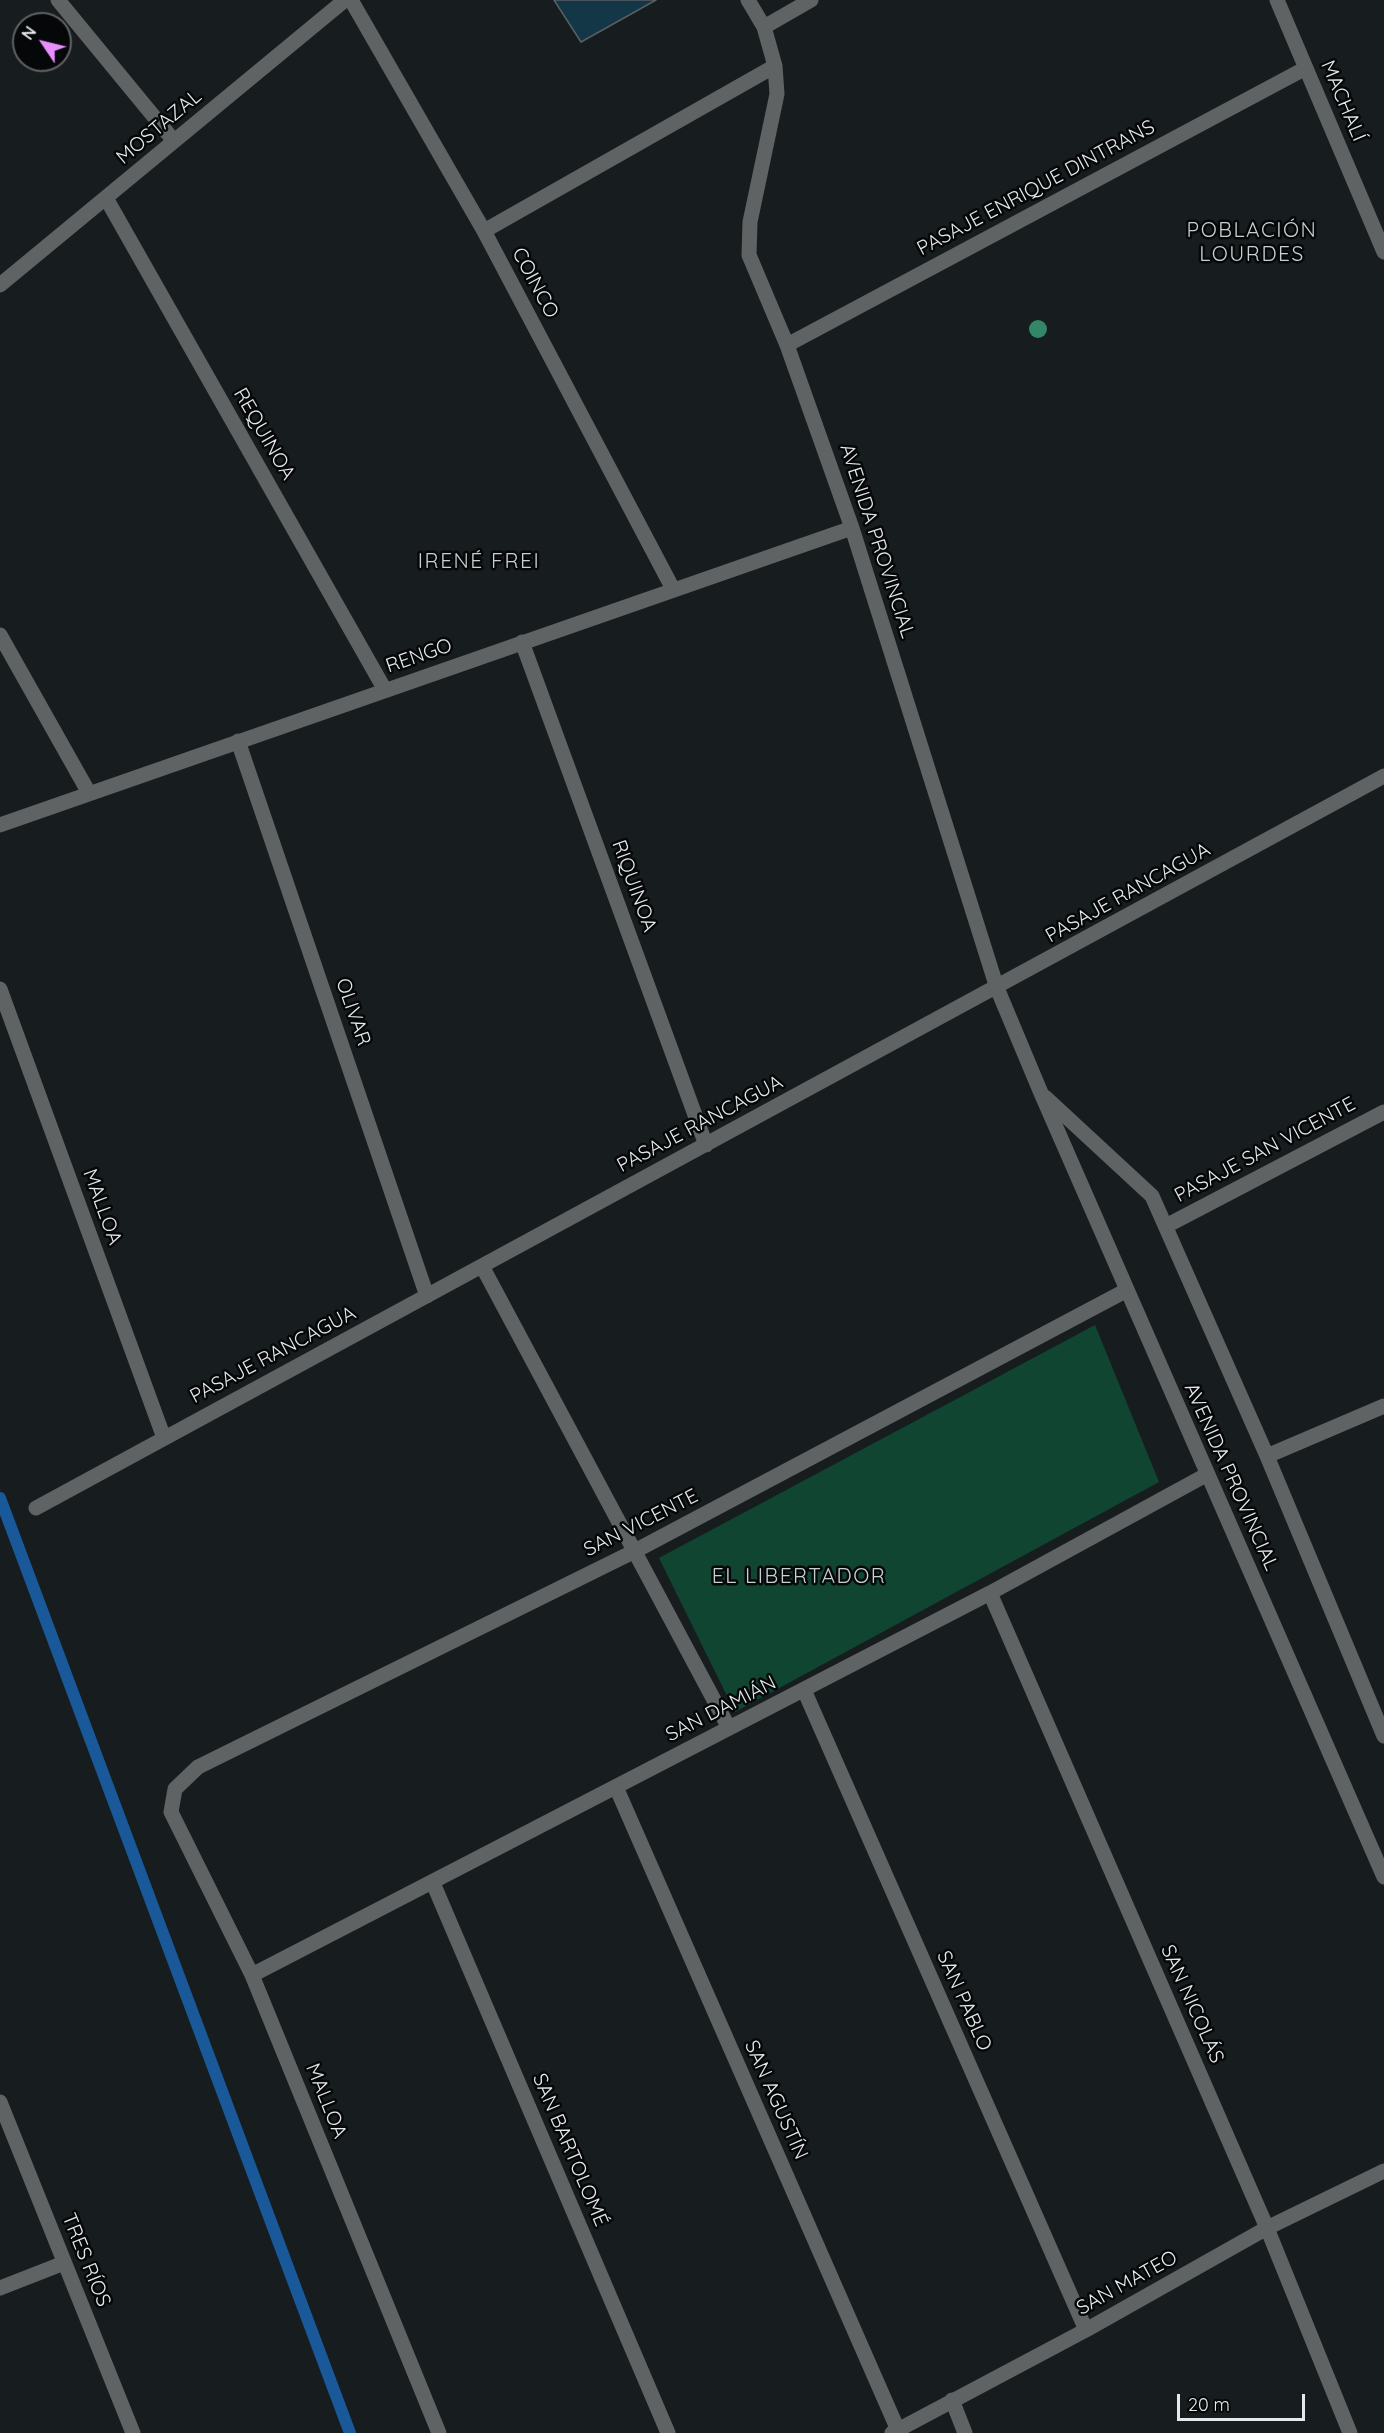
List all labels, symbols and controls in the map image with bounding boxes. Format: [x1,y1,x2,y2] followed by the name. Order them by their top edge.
[12,12,72,72] north arrow
[17,22,40,43] text: N
[1315,57,1371,145] street label: MACHALÍ
[112,85,206,169] street label: MOSTAZAL
[913,115,1159,261] street label: PASAJE ENRIQUE DINTRANS
[1187,218,1317,268] district label: POBLACIÓN LOURDES
[506,244,564,322] street label: COINCO
[228,384,300,484] street label: REQUINOA
[834,441,920,641] street label: AVENIDA PROVINCIAL
[418,549,540,575] district label: IRENÉ FREI
[383,633,455,679] street label: RENGO
[606,837,662,935] street label: RIQUINOA
[1042,838,1214,948] street label: PASAJE RANCAGUA
[330,975,376,1049] street label: OLIVAR
[613,1070,787,1178] street label: PASAJE RANCAGUA
[1170,1092,1360,1208] street label: PASAJE SAN VICENTE
[77,1166,127,1248] street label: MALLOA
[186,1301,360,1409] street label: PASAJE RANCAGUA
[1179,1380,1283,1574] street label: AVENIDA PROVINCIAL
[580,1484,702,1562] street label: SAN VICENTE
[712,1564,886,1590] district label: EL LIBERTADOR
[662,1671,780,1747] street label: SAN DAMIÁN
[1155,1941,1229,2067] street label: SAN NICOLÁS
[931,1947,997,2055] street label: SAN PABLO
[739,2037,813,2163] street label: SAN AGUSTÍN
[300,2060,352,2142] street label: MALLOA
[527,2070,613,2230] street label: SAN BARTOLOMÉ
[56,2210,116,2310] street label: TRES RÍOS
[1072,2245,1182,2321] street label: SAN MATEO
[1180,2382,1308,2420] scale bar
[1188,2393,1230,2416] text: 20 m

